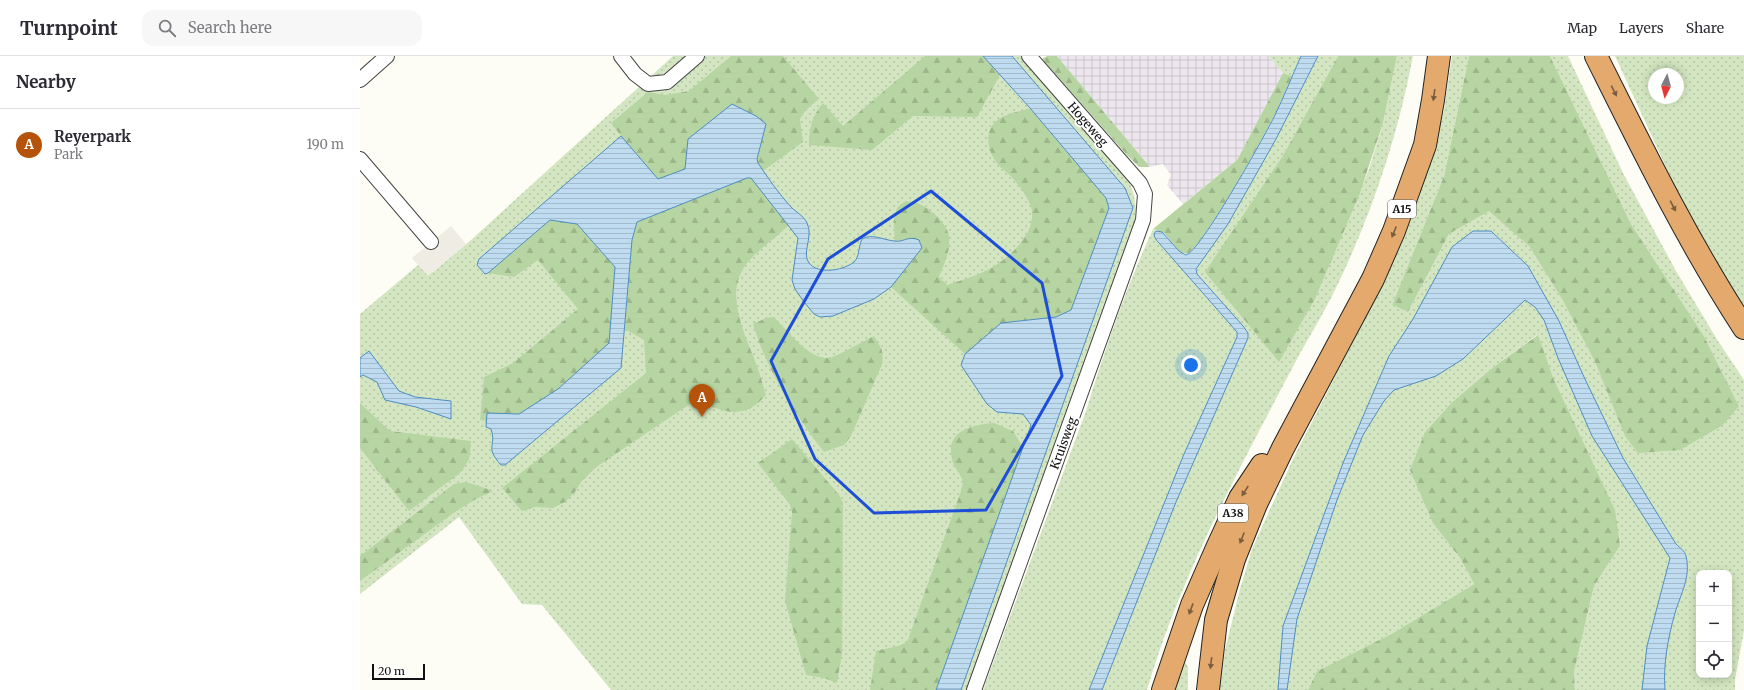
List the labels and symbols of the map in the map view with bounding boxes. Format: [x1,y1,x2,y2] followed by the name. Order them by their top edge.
[1648,68,1684,104] north arrow
[1610,85,1617,97] one-way arrow
[1431,89,1437,101] one-way arrow
[1065,99,1112,150] street label: Hogeweg
[1388,200,1416,218] road number: A15
[1670,201,1676,212] one-way arrow
[1390,227,1396,239] one-way arrow
[1181,355,1201,375] your location
[689,384,715,417] pin: A
[1047,414,1080,471] street label: Kruisweg
[1241,486,1249,496] one-way arrow
[1218,504,1248,522] road number: A38
[1239,532,1245,544] one-way arrow
[1187,604,1193,616] one-way arrow
[1208,657,1214,670] one-way arrow
[372,662,425,681] scale bar

